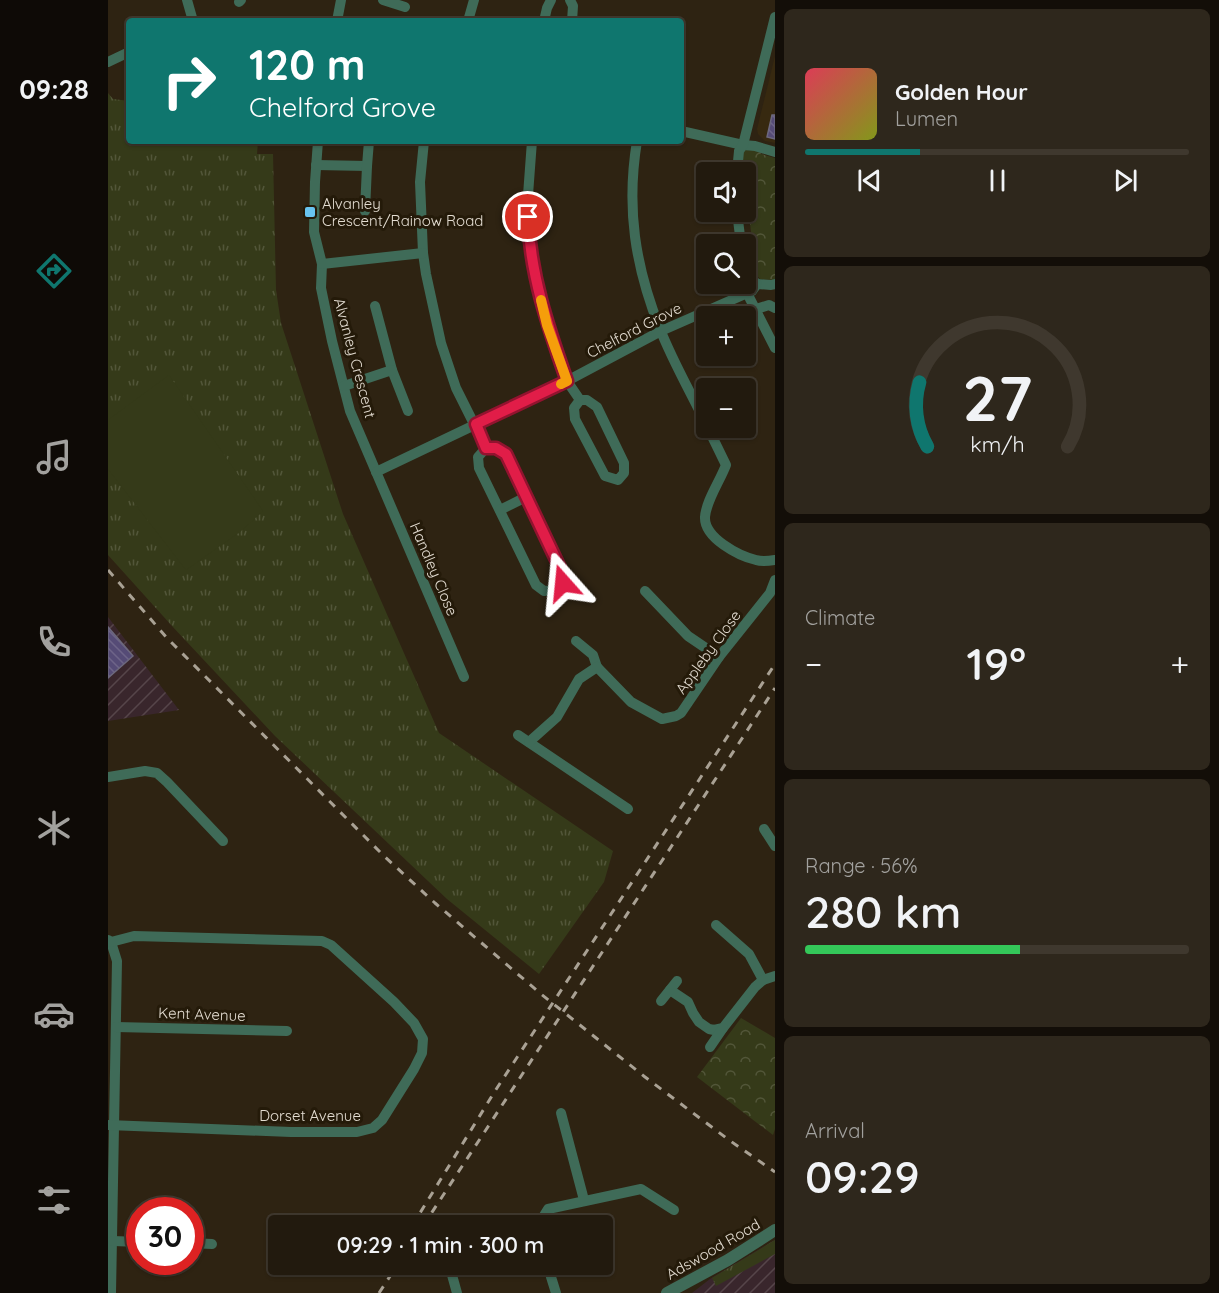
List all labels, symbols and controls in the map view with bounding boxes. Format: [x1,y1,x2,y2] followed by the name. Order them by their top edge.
[249,38,366,91] text: 120 m
[150,42,228,120] icon: right
[19,72,89,106] text: 09:28
[895,78,1028,106] text: Golden Hour
[249,90,436,124] text: Chelford Grove
[895,106,958,131] text: Lumen
[696,162,756,438] map controls
[696,162,756,222] button: sound
[853,164,886,197] icon: previous
[981,164,1014,197] icon: pause
[1109,164,1142,197] icon: next
[502,191,553,242] pin
[322,194,483,230] place label: Alvanley Crescent/Rainow Road
[511,200,544,233] icon: arrive
[303,205,317,219] marker: Alvanley Crescent/Rainow Road
[696,234,756,294] button: search
[33,250,75,292] icon: directions
[330,296,380,420] street label: Alvanley Crescent
[583,298,685,362] street label: Chelford Grove
[696,306,756,366] button: +
[962,359,1032,437] text: 27
[696,378,756,438] button: −
[970,431,1024,457] text: km/h
[33,436,75,478] icon: music
[406,519,462,619] street label: Handley Close
[531,551,595,615] position arrow
[805,605,875,630] text: Climate
[671,606,745,698] street label: Appleby Close
[33,621,75,663] icon: phone
[967,635,1026,691] text: 19°
[805,643,822,684] text: −
[1170,643,1189,684] text: +
[33,807,75,849] icon: climate
[805,853,918,878] text: Range · 56%
[805,883,961,939] text: 280 km
[33,993,75,1035] icon: car
[158,1003,246,1025] street label: Kent Avenue
[259,1106,361,1125] street label: Dorset Avenue
[805,1118,865,1143] text: Arrival
[805,1148,920,1204] text: 09:29
[33,1179,75,1221] icon: filters
[126,1197,204,1275] speed limit sign: 30
[663,1214,763,1284] street label: Adswood Road
[337,1231,544,1259] text: 09:29 · 1 min · 300 m

